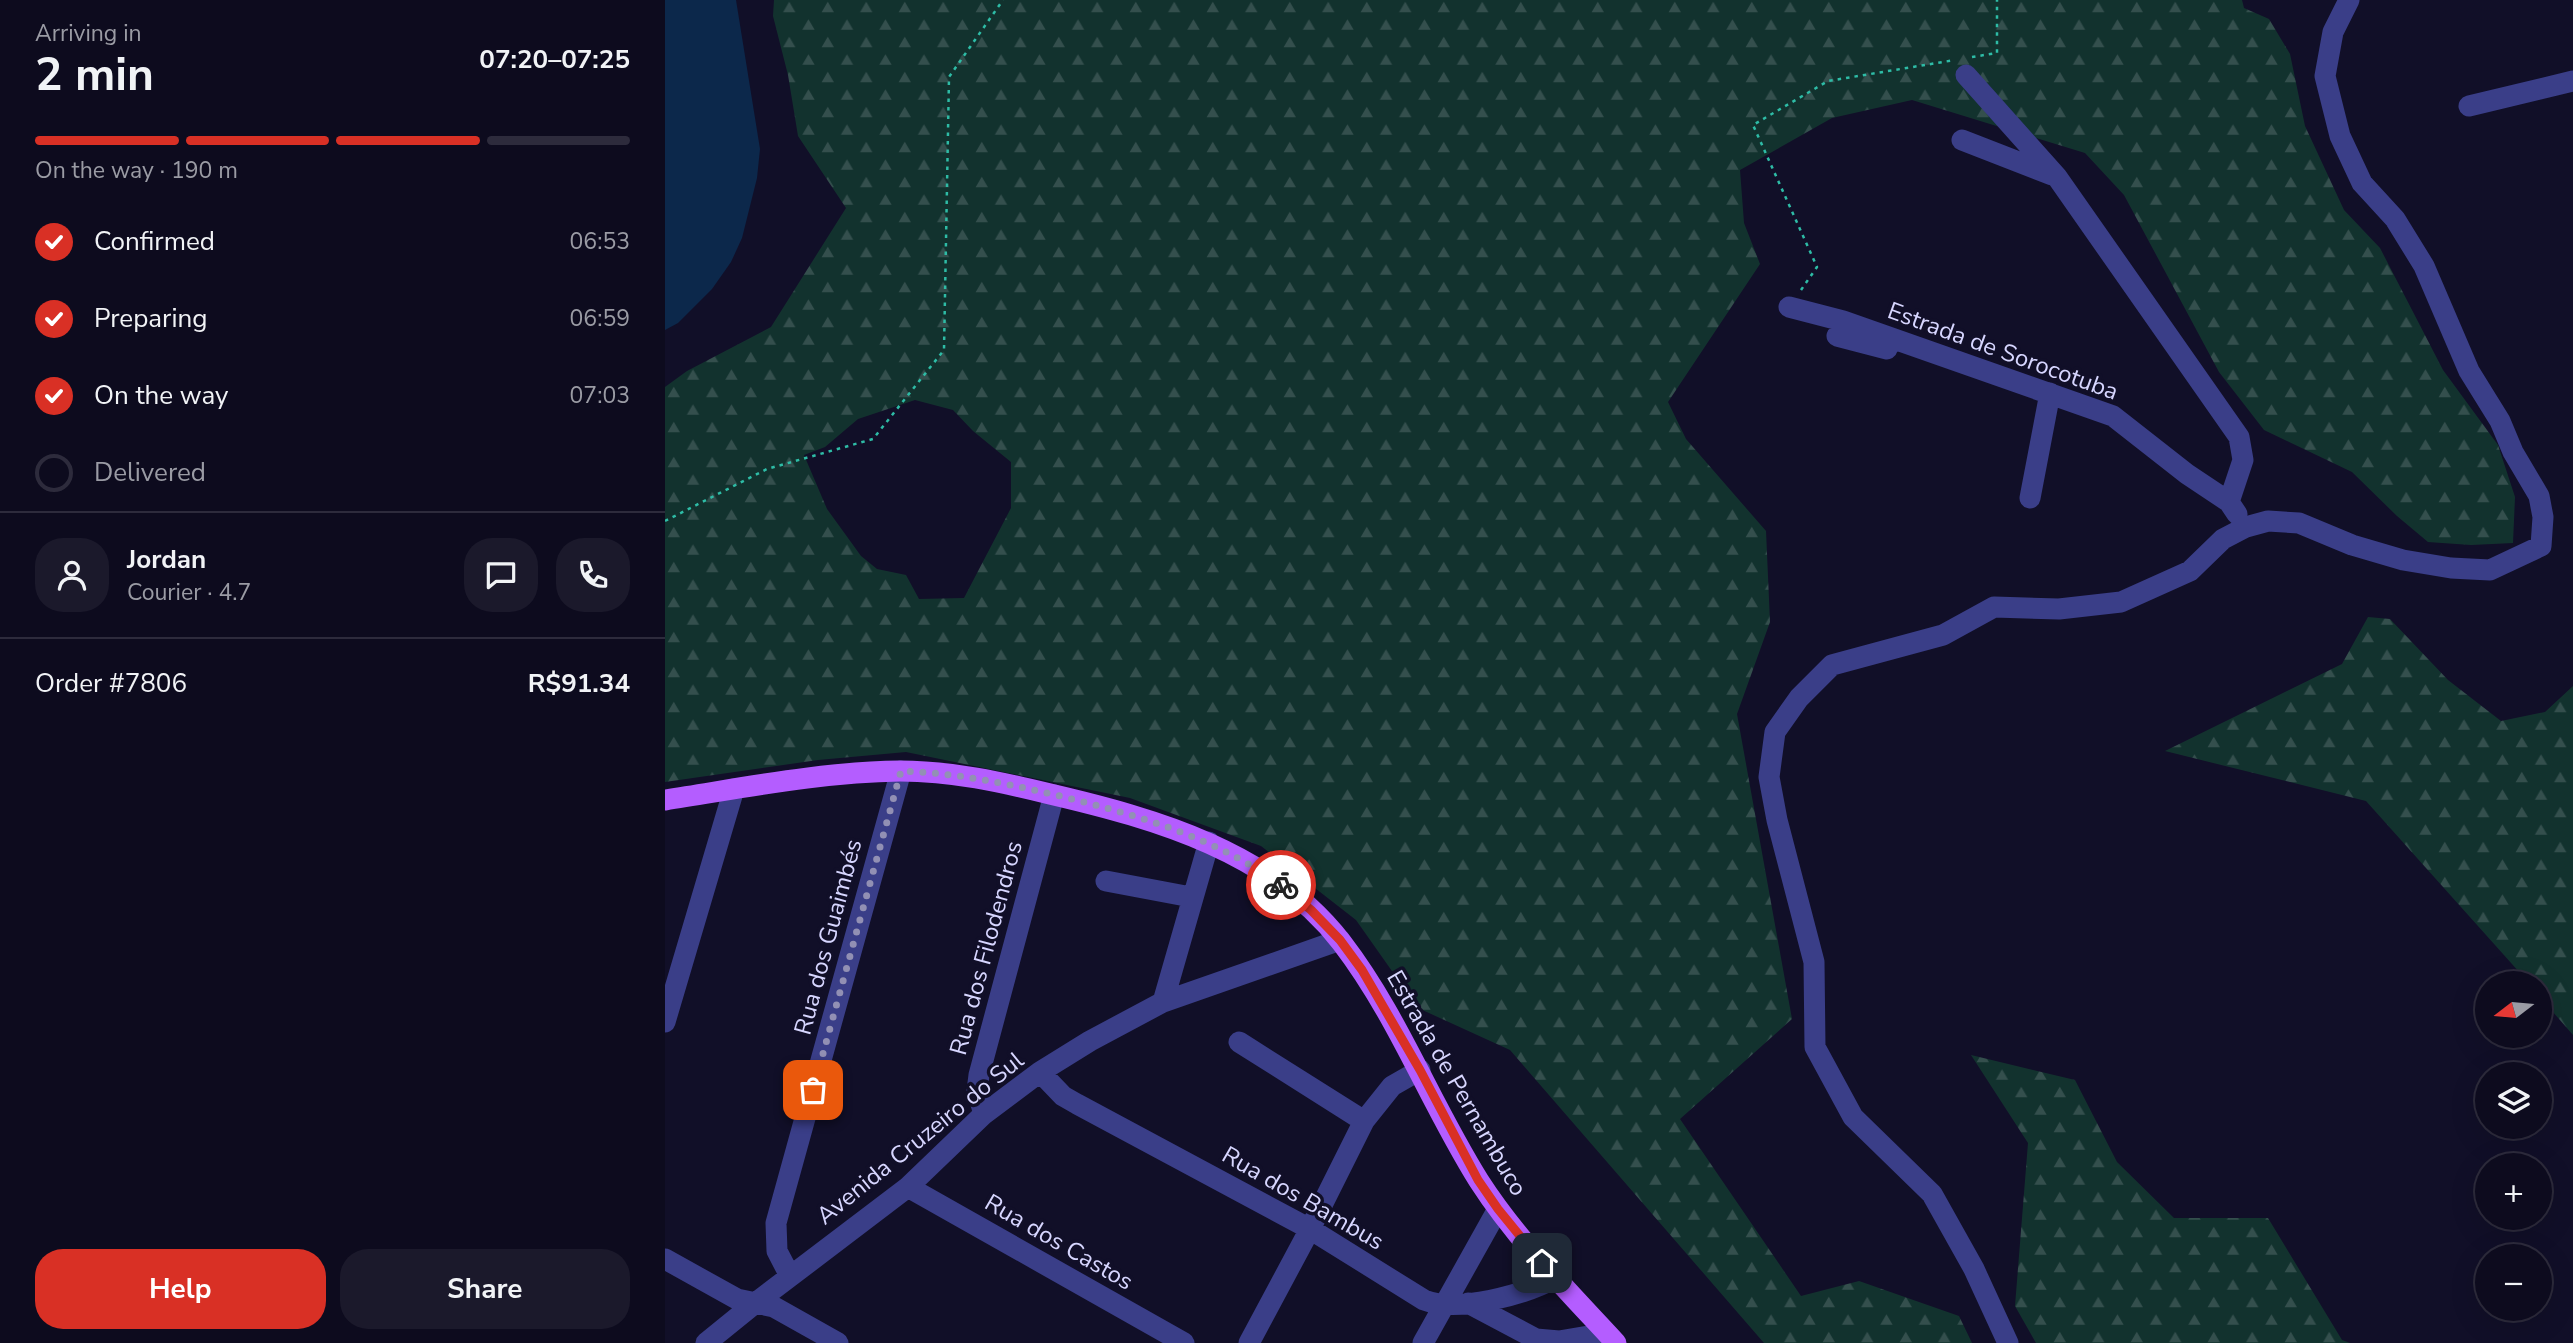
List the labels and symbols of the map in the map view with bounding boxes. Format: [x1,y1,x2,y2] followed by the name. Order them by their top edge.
[1883,294,2123,408] street label: Estrada de Sorocotuba
[786,836,870,1038] street label: Rua dos Guaimbés
[942,838,1030,1058] street label: Rua dos Filodendros
[1246,850,1316,920] courier
[1379,964,1535,1202] street label: Estrada de Pernambuco
[2475,971,2551,1048] north arrow
[810,1044,1030,1232] street label: Avenida Cruzeiro do Sul
[783,1060,843,1120] pin
[1216,1139,1390,1257] street label: Rua dos Bambus
[979,1187,1139,1297] street label: Rua dos Castos
[1512,1233,1572,1293] pin

